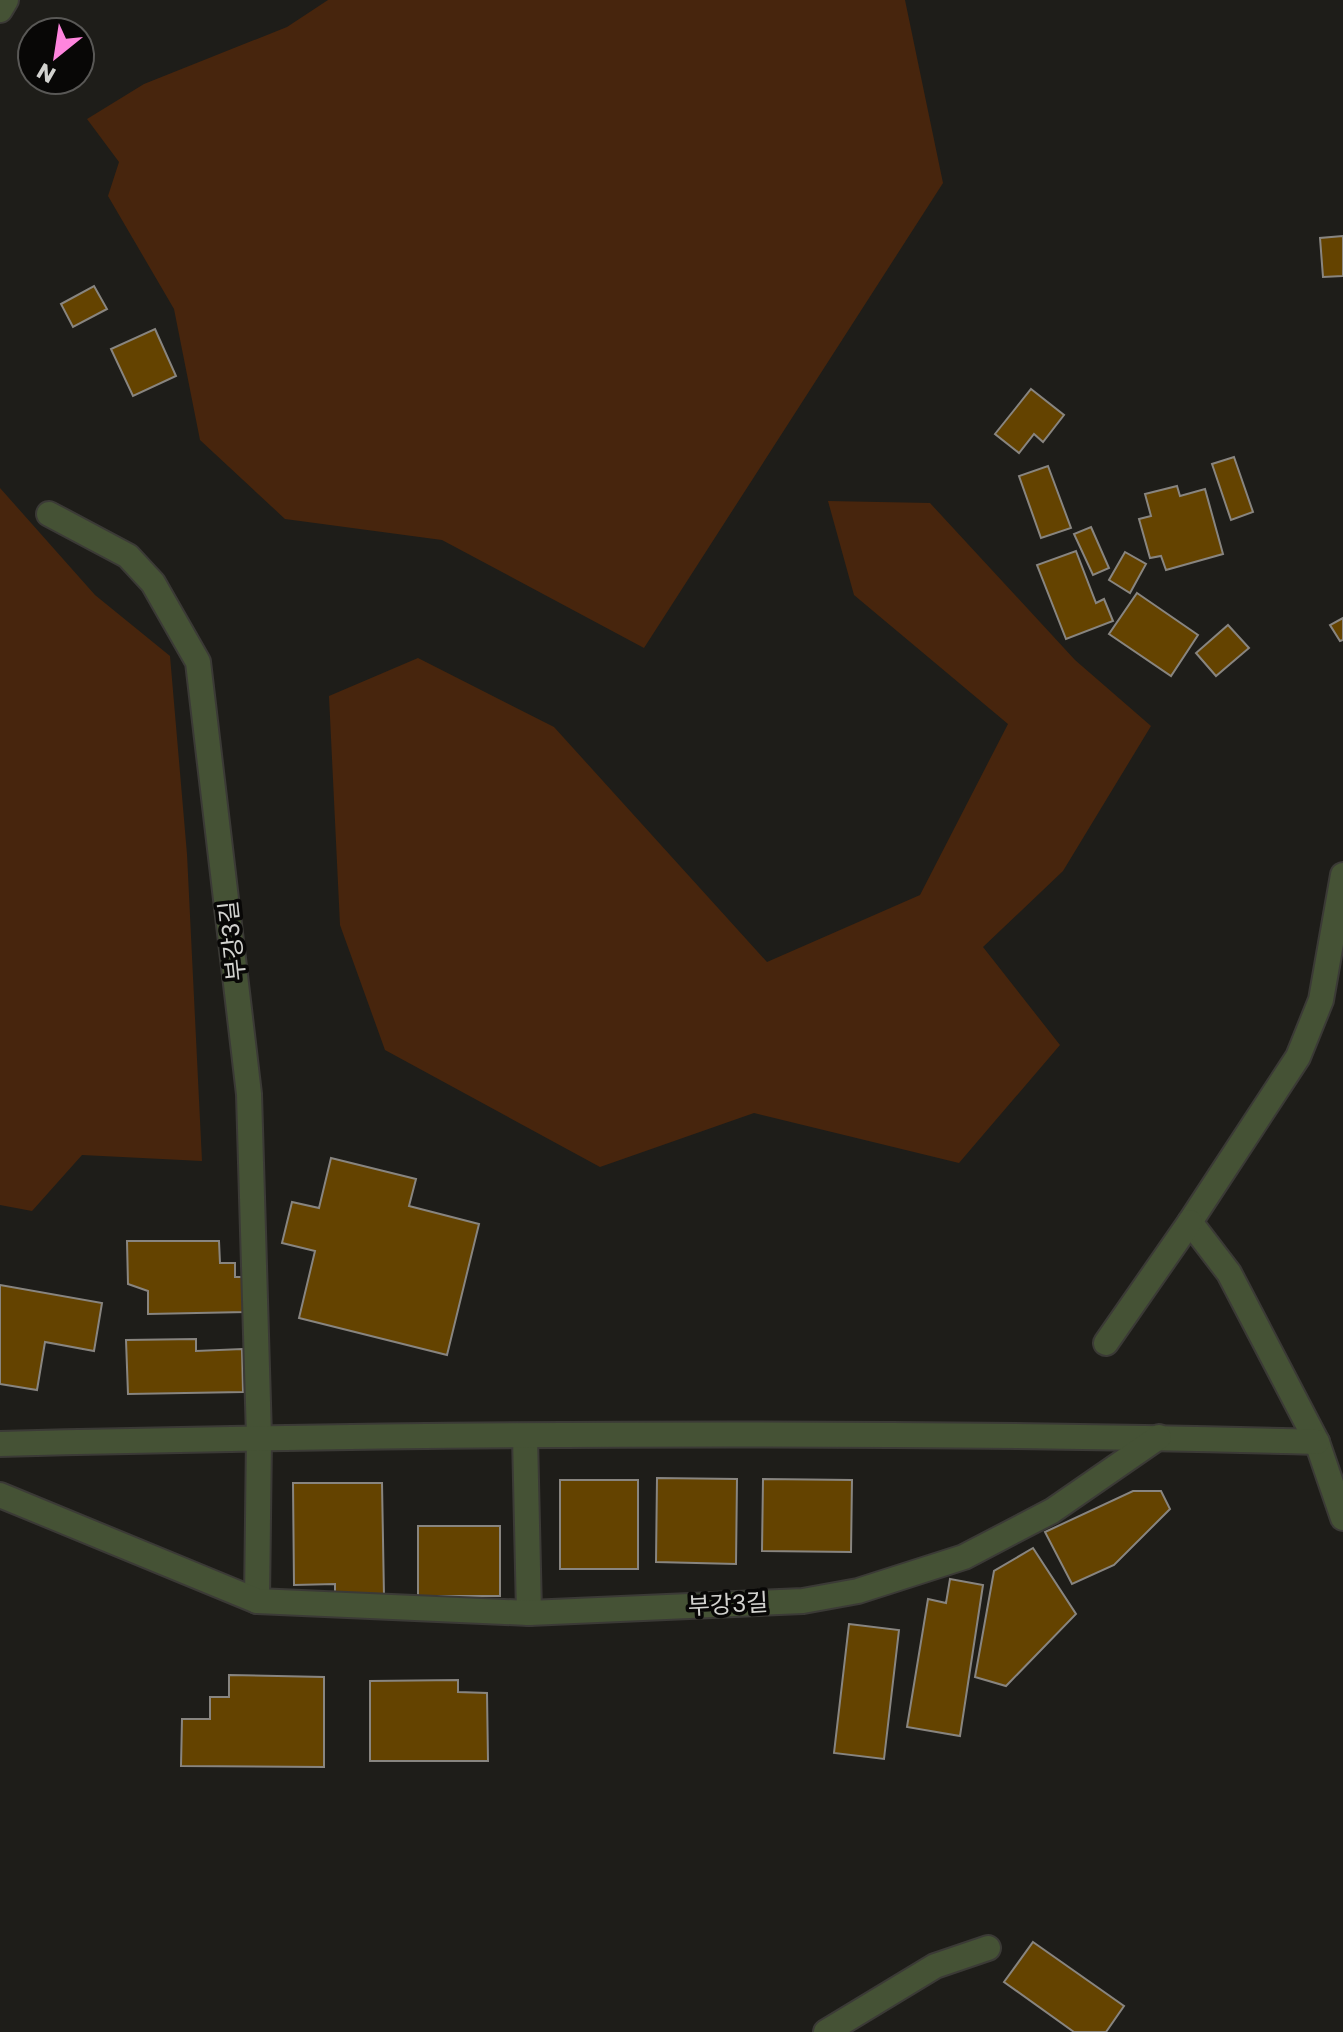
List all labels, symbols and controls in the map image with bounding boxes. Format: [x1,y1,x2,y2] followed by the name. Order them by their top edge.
[16,16,96,96] north arrow
[31,55,61,90] text: N
[211,899,253,983] street label: 부강3길
[687,1585,769,1623] street label: 부강3길

